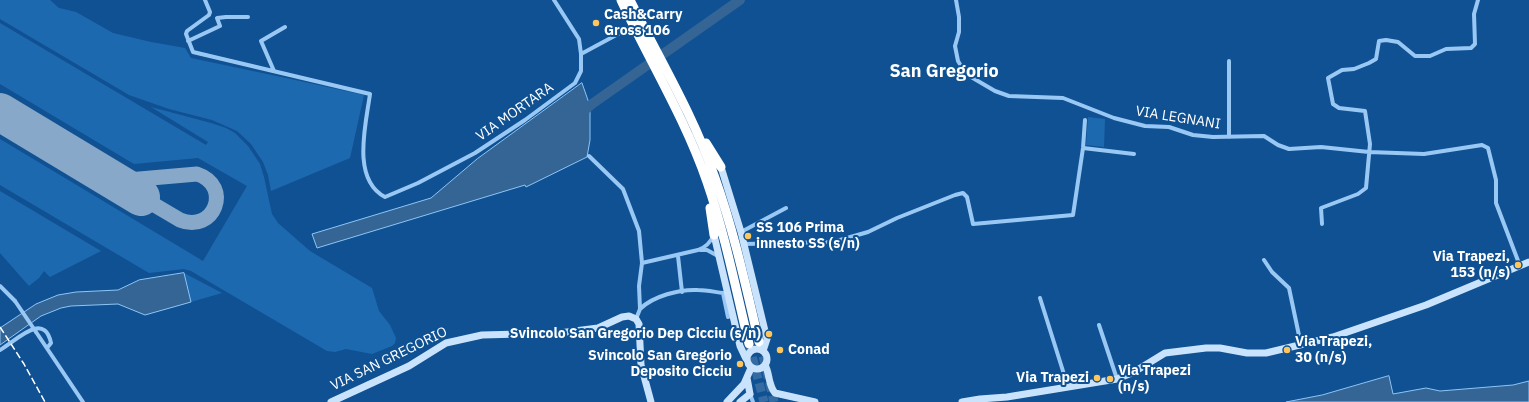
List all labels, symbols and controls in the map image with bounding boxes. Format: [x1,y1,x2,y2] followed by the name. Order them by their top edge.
[604,7,683,40] place label: Cash&Carry Gross 106
[591,18,601,28] marker: Cash&Carry Gross 106
[889,61,999,83] district label: San Gregorio
[473,79,557,145] street label: VIA MORTARA
[1134,103,1222,133] street label: VIA LEGNANI
[756,220,860,252] place label: SS 106 Prima innesto SS (s/n)
[743,231,753,241] marker: SS 106 Prima innesto SS (s/n)
[1433,249,1510,282] place label: Via Trapezi, 153 (n/s)
[1513,260,1523,270] marker: Via Trapezi, 153 (n/s)
[328,323,450,395] street label: VIA SAN GREGORIO
[510,326,761,342] place label: Svincolo San Gregorio Dep Cicciu (s/n)
[764,329,774,339] marker: Svincolo San Gregorio Dep Cicciu (s/n)
[1295,334,1372,366] place label: Via Trapezi, 30 (n/s)
[788,342,830,358] place label: Conad
[775,345,785,355] marker: Conad
[1282,345,1292,355] marker: Via Trapezi, 30 (n/s)
[588,348,732,380] place label: Svincolo San Gregorio Deposito Cicciu
[735,359,745,369] marker: Svincolo San Gregorio Deposito Cicciu
[1118,363,1191,396] place label: Via Trapezi (n/s)
[1016,370,1089,386] place label: Via Trapezi
[1092,373,1102,383] marker: Via Trapezi
[1105,374,1115,384] marker: Via Trapezi (n/s)

